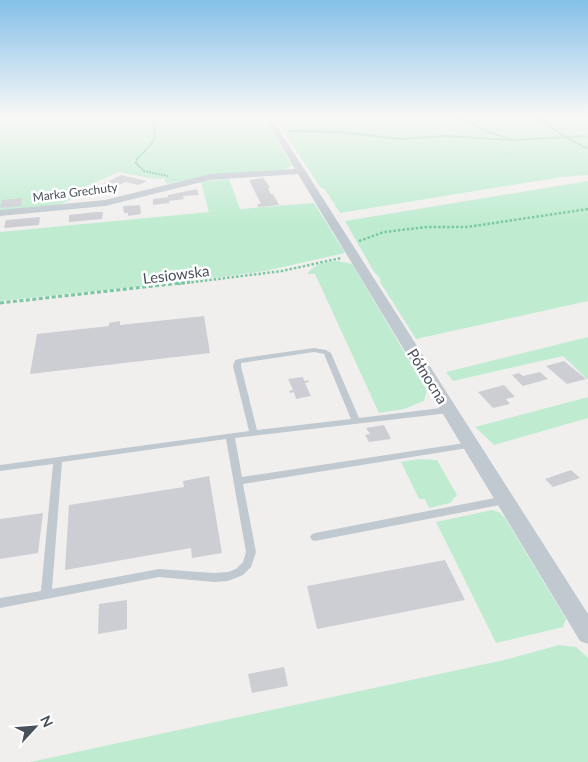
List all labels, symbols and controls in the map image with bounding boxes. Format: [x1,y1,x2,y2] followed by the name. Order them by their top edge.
[32,179,119,205] street label: Marka Grechuty
[142,261,210,287] street label: Lesiowska
[404,345,452,407] street label: Północna
[10,702,60,752] north arrow
[37,713,57,730] text: N

